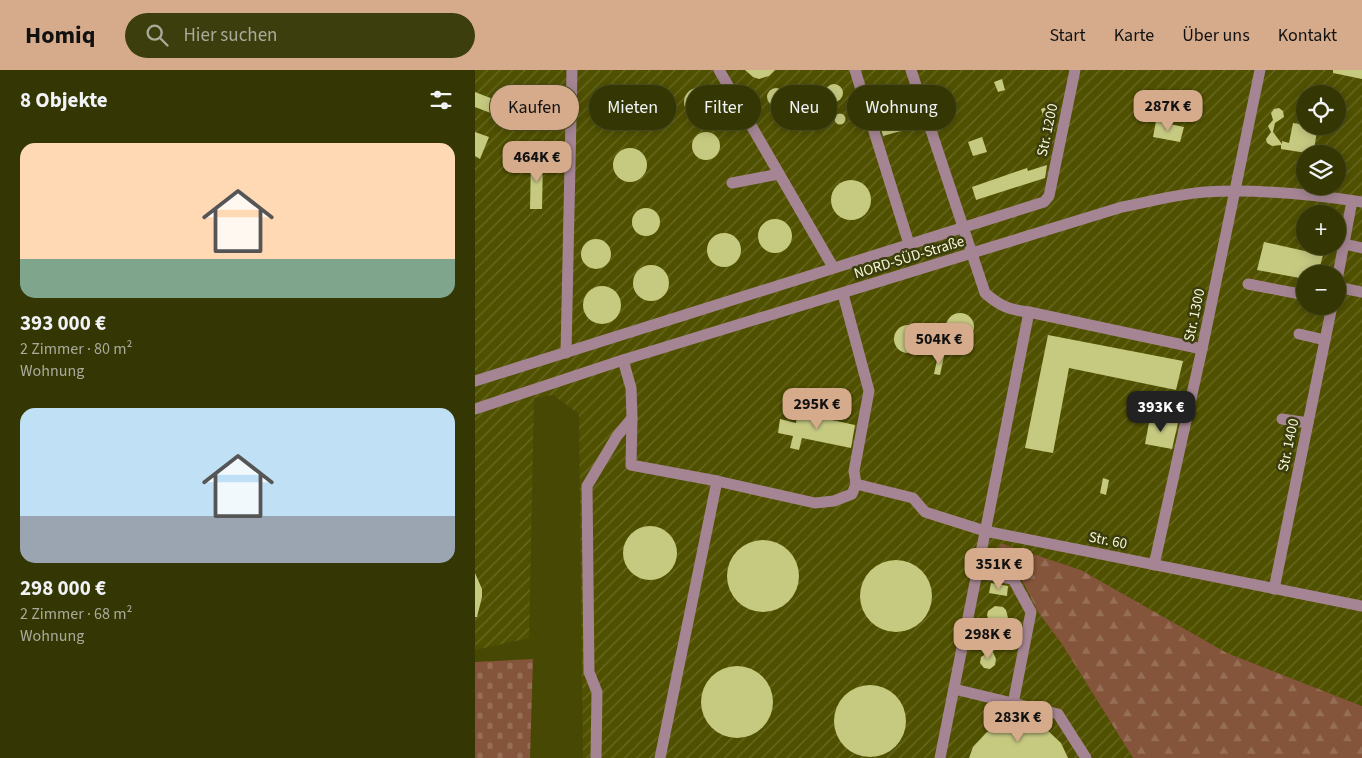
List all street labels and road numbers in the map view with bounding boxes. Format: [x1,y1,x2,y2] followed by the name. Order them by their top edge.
[1032,102,1063,159] street label: Str. 1200
[851,231,967,284] street label: NORD-SÜD-Straße
[1179,287,1210,344] street label: Str. 1300
[1273,417,1304,474] street label: Str. 1400
[1087,526,1129,554] street label: Str. 60

